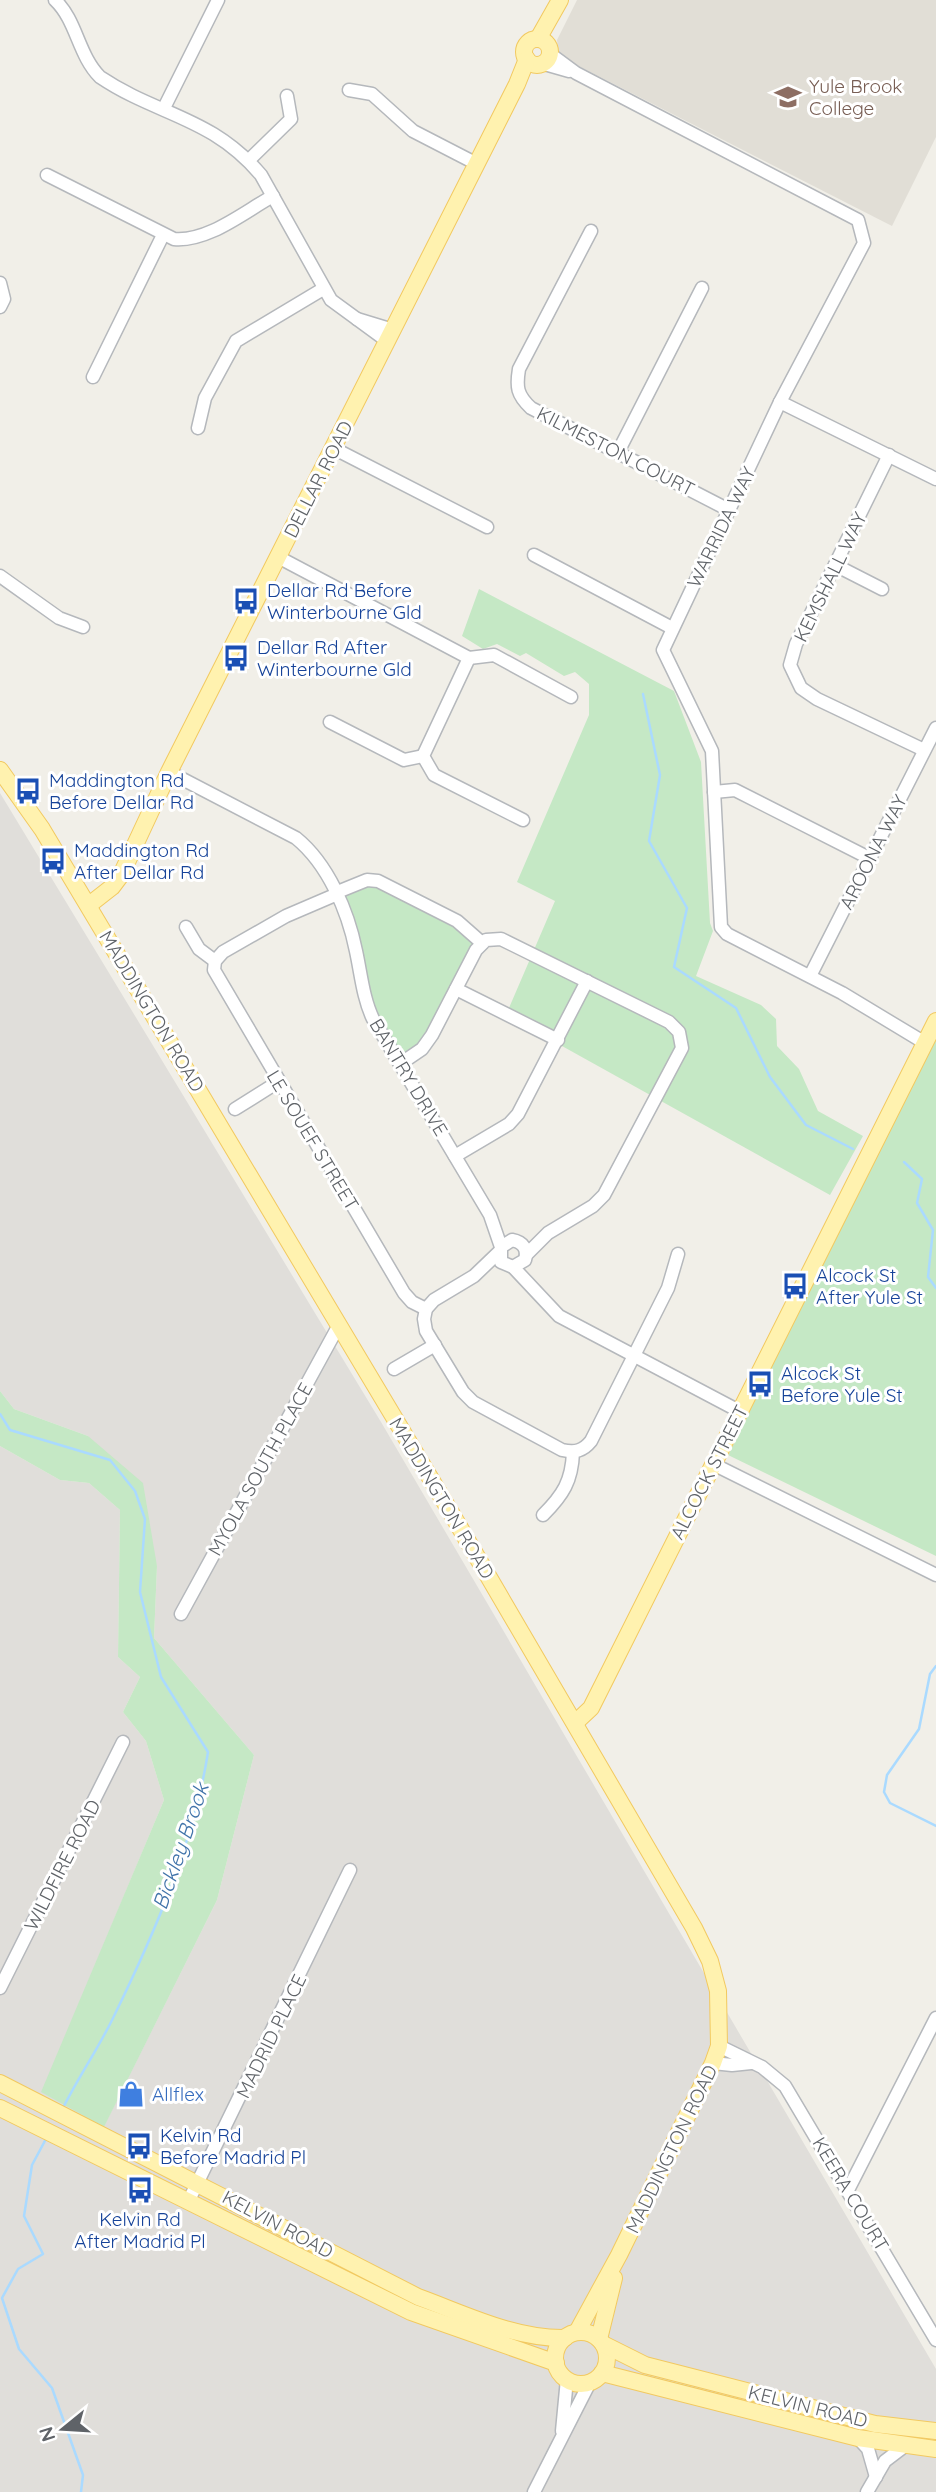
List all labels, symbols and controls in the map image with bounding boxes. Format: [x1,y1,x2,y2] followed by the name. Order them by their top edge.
[809,74,903,120] place label: Yule Brook College
[773,82,803,112] school or university icon: Yule Brook College
[533,401,699,501] street label: KILMESTON COURT
[278,417,358,541] street label: DELLAR ROAD
[681,462,761,591] street label: WARRIDA WAY
[788,508,872,646] street label: KEMSHALL WAY
[267,578,422,624] place label: Dellar Rd Before Winterbourne Gld
[231,586,261,616] bus stop icon: Dellar Rd Before Winterbourne Gld
[257,635,412,681] place label: Dellar Rd After Winterbourne Gld
[221,643,251,673] bus stop icon: Dellar Rd After Winterbourne Gld
[49,768,194,814] place label: Maddington Rd Before Dellar Rd
[13,776,43,806] bus stop icon: Maddington Rd Before Dellar Rd
[834,790,912,913] street label: AROONA WAY
[74,838,209,884] place label: Maddington Rd After Dellar Rd
[38,846,68,876] bus stop icon: Maddington Rd After Dellar Rd
[94,926,210,1096] street label: MADDINGTON ROAD
[365,1014,453,1140] street label: BANTRY DRIVE
[262,1065,364,1215] street label: LE SOUEF STREET
[816,1263,923,1309] place label: Alcock St After Yule St
[780,1271,810,1301] bus stop icon: Alcock St After Yule St
[781,1361,903,1407] place label: Alcock St Before Yule St
[745,1369,775,1399] bus stop icon: Alcock St Before Yule St
[202,1378,318,1560] street label: MYOLA SOUTH PLACE
[665,1401,753,1543] street label: ALCOCK STREET
[384,1413,500,1583] street label: MADDINGTON ROAD
[146,1778,214,1913] water label: Bickley Brook
[19,1795,105,1935] street label: WILDFIRE ROAD
[231,1970,311,2102] street label: MADRID PLACE
[620,2061,722,2237] street label: MADDINGTON ROAD
[116,2079,146,2109] shop icon: Allflex
[152,2082,204,2106] place label: Allflex
[160,2123,306,2169] place label: Kelvin Rd Before Madrid Pl
[124,2131,154,2161] bus stop icon: Kelvin Rd Before Madrid Pl
[807,2133,895,2255] street label: KEERA COURT
[125,2175,155,2205] bus stop icon: Kelvin Rd After Madrid Pl
[218,2185,338,2263] street label: KELVIN ROAD
[74,2207,206,2253] place label: Kelvin Rd After Madrid Pl
[746,2380,870,2432] street label: KELVIN ROAD
[28,2394,98,2464] north arrow
[33,2424,60,2445] text: N

